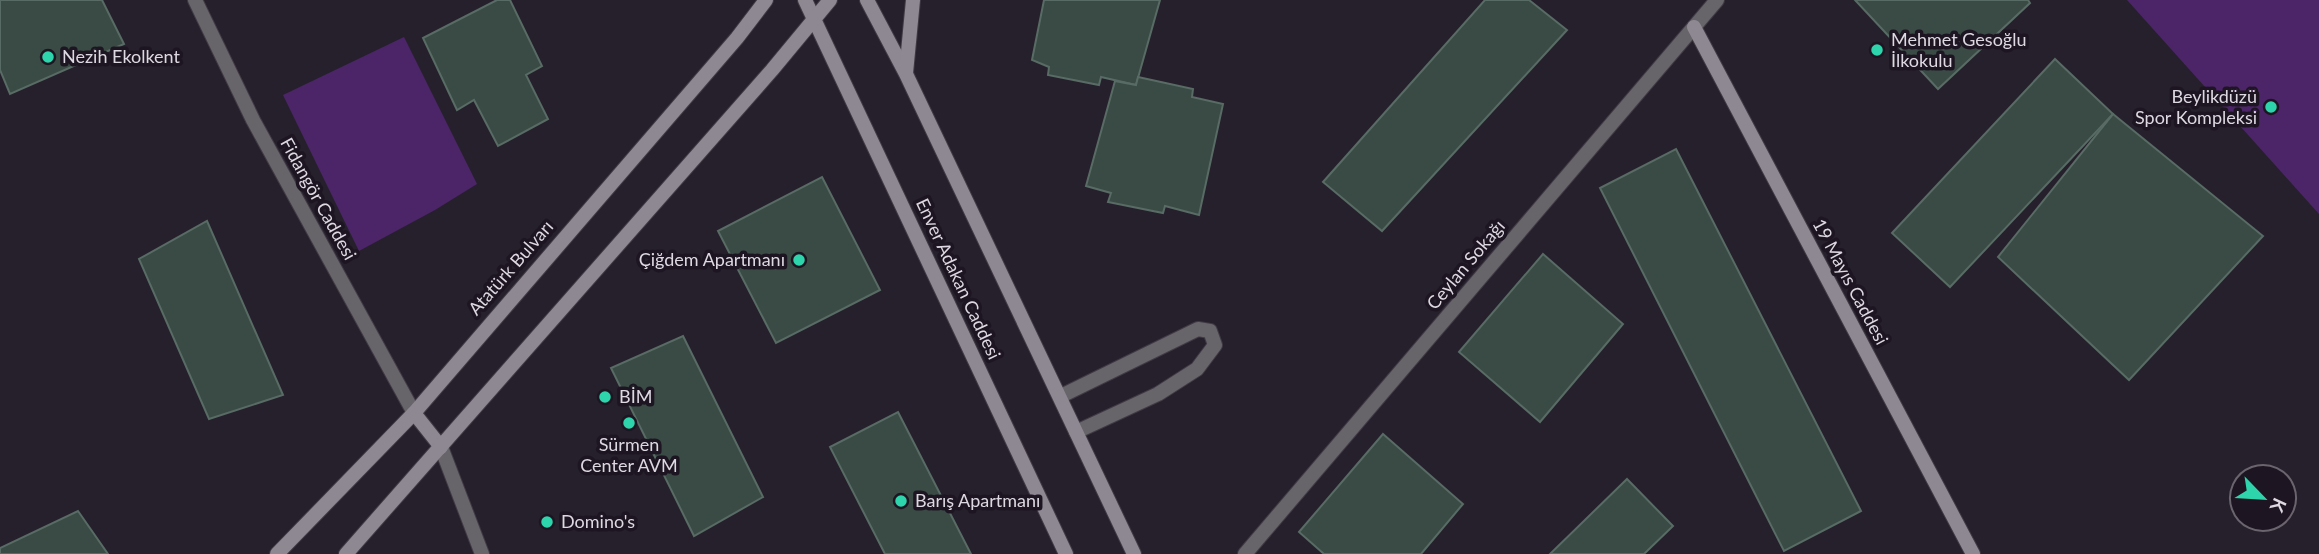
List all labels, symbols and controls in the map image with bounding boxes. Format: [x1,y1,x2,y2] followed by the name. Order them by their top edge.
[1891,28,2026,71] place label: Mehmet Gesoğlu İlkokulu
[1869,42,1885,58] marker: Mehmet Gesoğlu İlkokulu
[62,45,181,67] place label: Nezih Ekolkent
[40,49,56,65] marker: Nezih Ekolkent
[2135,85,2257,128] place label: Beylikdüzü Spor Kompleksi
[2263,99,2279,115] marker: Beylikdüzü Spor Kompleksi
[276,133,362,264] street label: Fidangör Caddesi
[912,195,1006,363] street label: Enver Adakan Caddesi
[463,215,557,319] street label: Atatürk Bulvarı
[1421,215,1509,314] street label: Ceylan Sokağı
[1808,215,1893,348] street label: 19 Mayıs Caddesi
[639,248,785,270] place label: Çiğdem Apartmanı
[791,252,807,268] marker: Çiğdem Apartmanı
[619,385,652,407] place label: BİM
[597,389,613,405] marker: BİM
[621,415,637,431] marker: Sürmen Center AVM
[580,433,678,476] place label: Sürmen Center AVM
[2228,463,2298,533] north arrow
[915,489,1040,511] place label: Barış Apartmanı
[893,493,909,509] marker: Barış Apartmanı
[2265,495,2292,517] text: K
[561,510,635,532] place label: Domino's
[539,514,555,530] marker: Domino's

